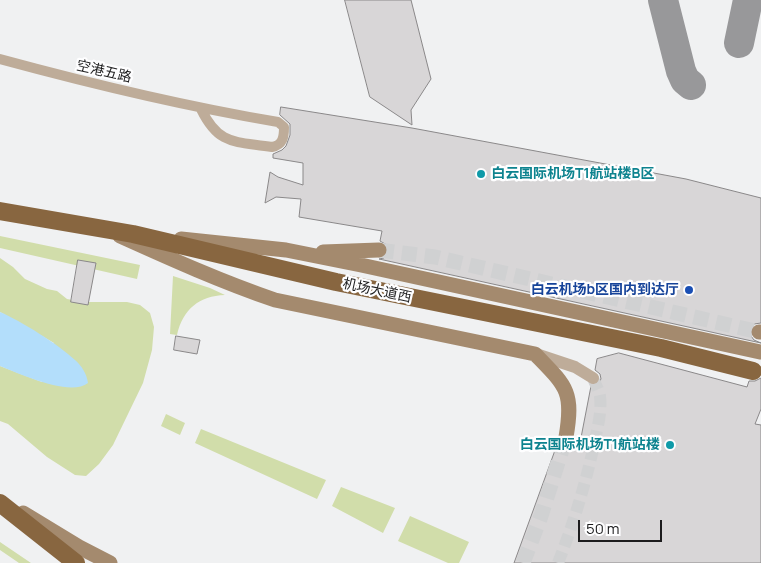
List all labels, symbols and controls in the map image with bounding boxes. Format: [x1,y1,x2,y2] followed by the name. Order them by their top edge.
[75,58,133,86] street label: 空港五路
[491,166,654,182] place label: 白云国际机场T1航站楼B区
[475,168,487,180] marker: 白云国际机场T1航站楼B区
[341,276,413,306] street label: 机场大道西
[530,282,679,298] place label: 白云机场b区国内到达厅
[683,284,695,296] marker: 白云机场b区国内到达厅
[519,437,660,453] place label: 白云国际机场T1航站楼
[664,439,676,451] marker: 白云国际机场T1航站楼
[581,510,665,542] scale bar
[586,518,620,539] text: 50 m

